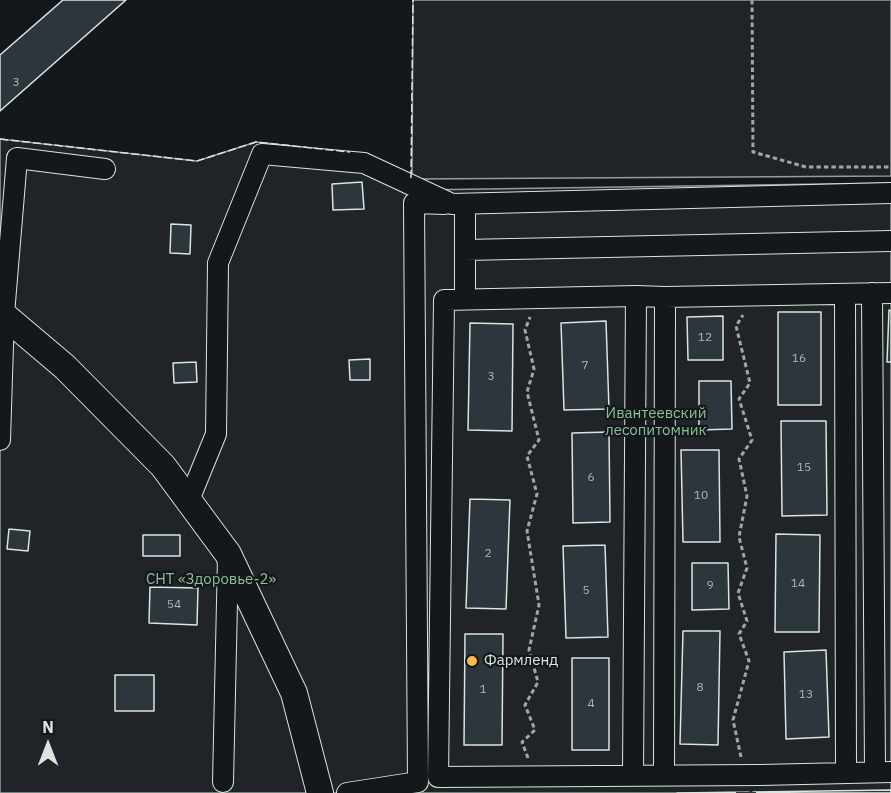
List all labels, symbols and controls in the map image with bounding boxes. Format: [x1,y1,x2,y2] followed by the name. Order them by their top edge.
[12,76,20,90] house number: 3
[698,331,712,345] house number: 12
[792,352,806,366] house number: 16
[581,359,589,373] house number: 7
[487,370,495,384] house number: 3
[605,405,707,440] park label: Ивантеевский лесопитомник
[797,461,811,475] house number: 15
[587,471,595,485] house number: 6
[694,489,708,503] house number: 10
[484,547,492,561] house number: 2
[146,571,276,589] park label: СНТ «Здоровье-2»
[791,577,805,591] house number: 14
[706,579,714,593] house number: 9
[582,584,590,598] house number: 5
[167,598,181,612] house number: 54
[484,652,558,670] place label: Фармленд
[465,654,479,668] marker: Фармленд
[696,681,704,695] house number: 8
[479,683,487,697] house number: 1
[799,688,813,702] house number: 13
[587,697,595,711] house number: 4
[18,715,78,775] north arrow
[42,717,54,737] text: N

